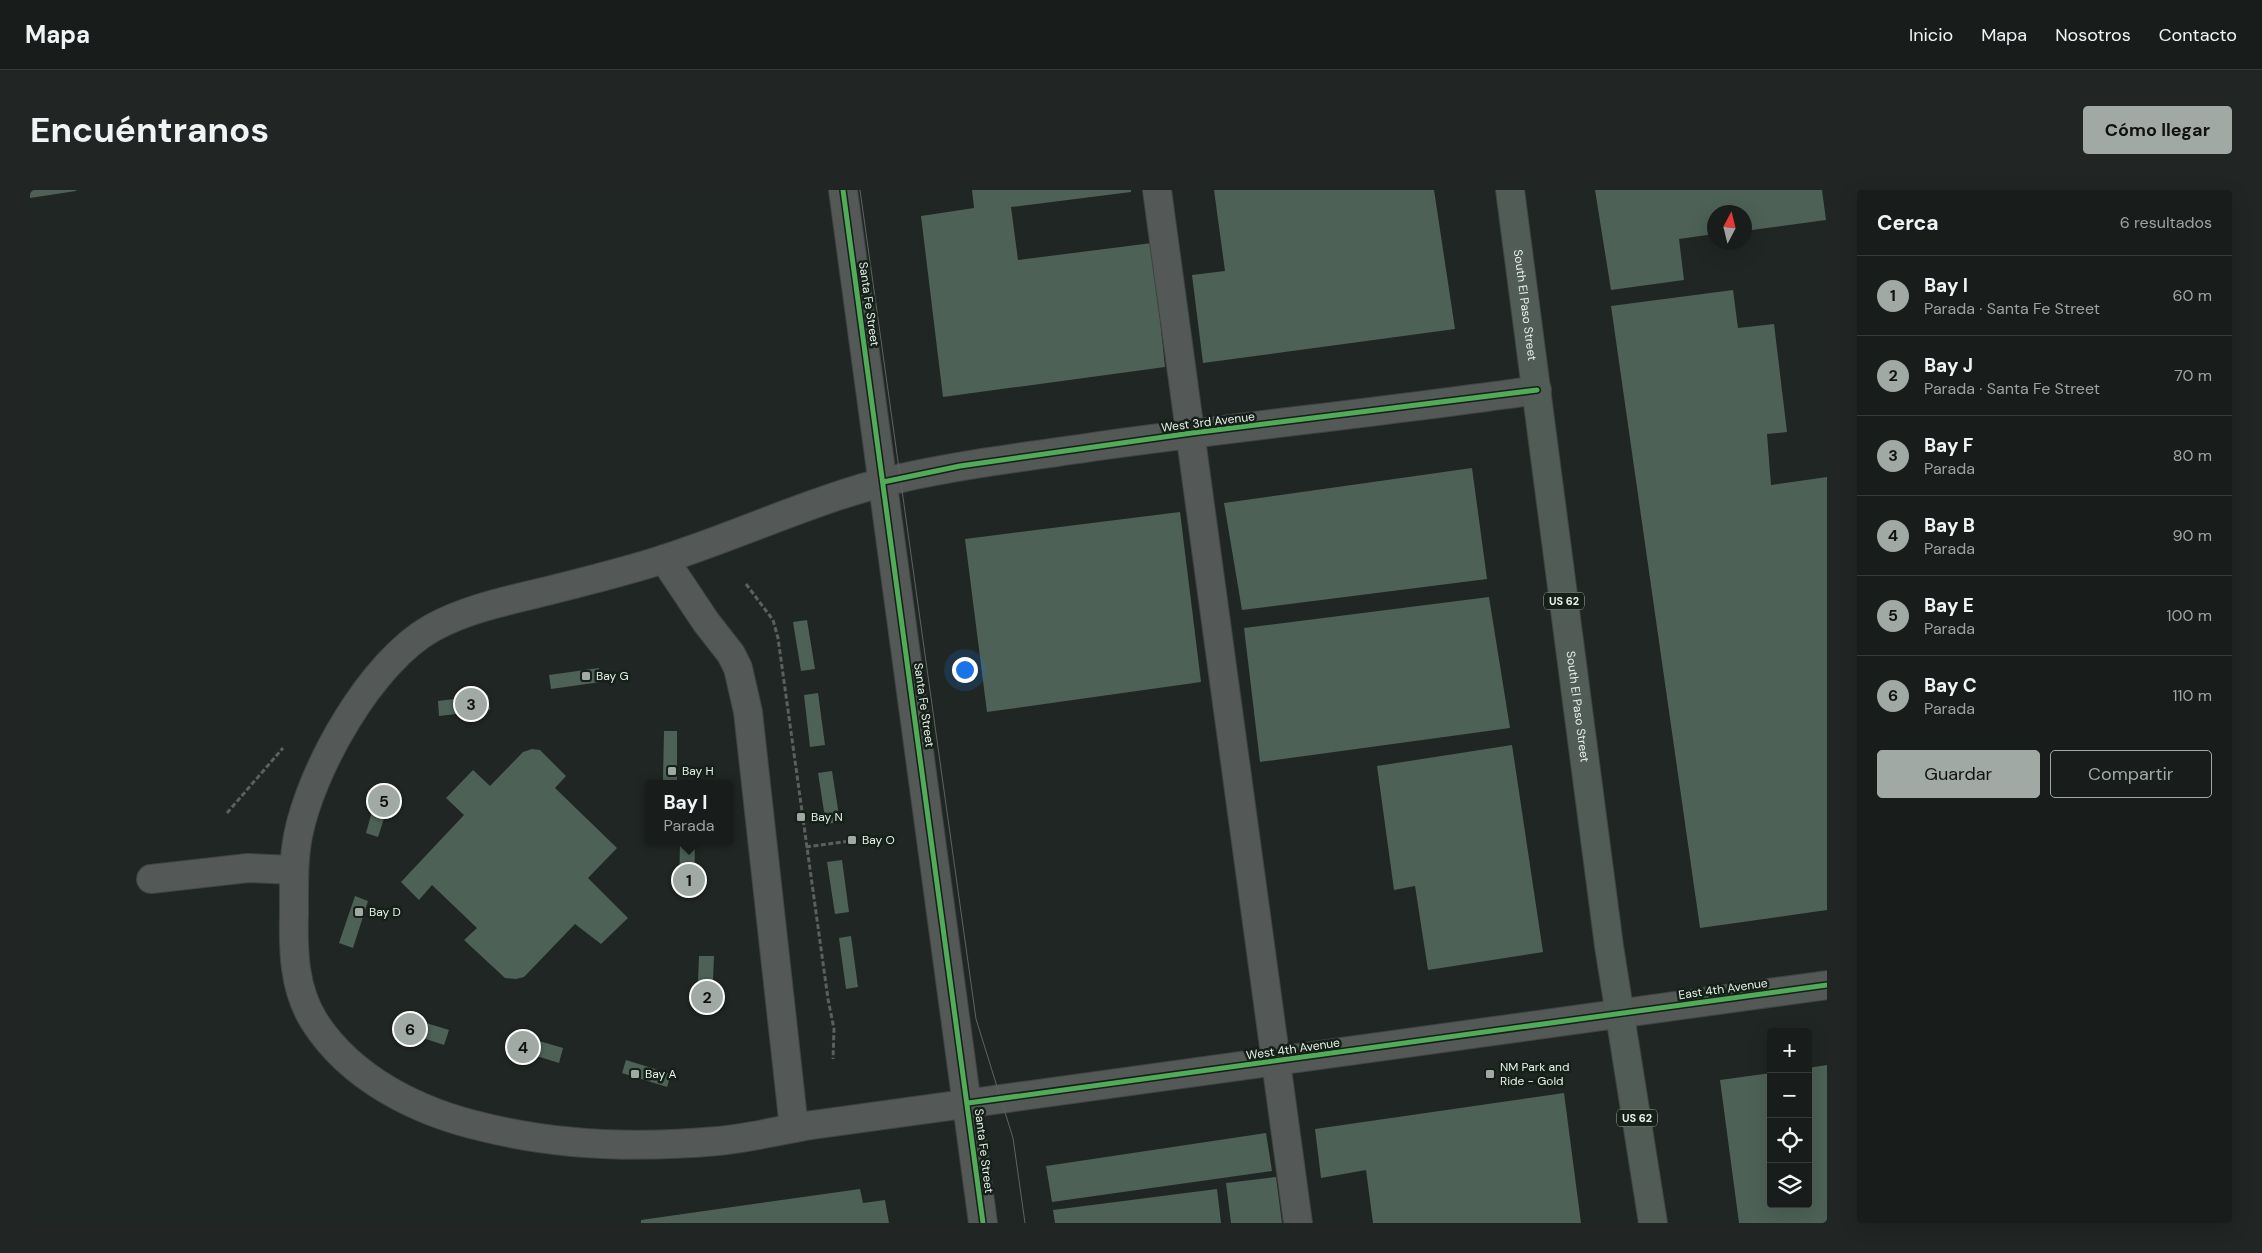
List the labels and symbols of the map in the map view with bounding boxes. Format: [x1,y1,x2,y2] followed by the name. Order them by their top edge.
[1707,205,1752,250] north arrow
[1510,248,1540,362] street label: South El Paso Street
[855,261,883,347] street label: Santa Fe Street
[1160,408,1256,436] street label: West 3rd Avenue
[1544,592,1584,610] road number: US 62
[1562,650,1593,764] street label: South El Paso Street
[952,657,978,683] your location
[910,662,938,748] street label: Santa Fe Street
[596,668,629,684] place label: Bay G
[580,670,592,682] marker: Bay G
[455,685,487,723] pin: 3
[682,763,714,779] place label: Bay H
[666,765,678,777] marker: Bay H
[368,782,400,820] pin: 5
[811,809,843,825] place label: Bay N
[795,811,807,823] marker: Bay N
[862,832,895,848] place label: Bay O
[846,834,858,846] marker: Bay O
[673,861,705,899] pin: 1
[369,904,401,920] place label: Bay D
[353,906,365,918] marker: Bay D
[1677,975,1769,1003] street label: East 4th Avenue
[691,978,723,1016] pin: 2
[394,1010,426,1048] pin: 6
[507,1028,539,1066] pin: 4
[1245,1034,1341,1063] street label: West 4th Avenue
[1500,1059,1569,1089] place label: NM Park and Ride - Gold
[645,1066,676,1082] place label: Bay A
[629,1068,641,1080] marker: Bay A
[1484,1068,1496,1080] marker: NM Park and Ride - Gold
[971,1108,997,1194] street label: Santa Fe Street
[1617,1110,1657,1126] road number: US 62

